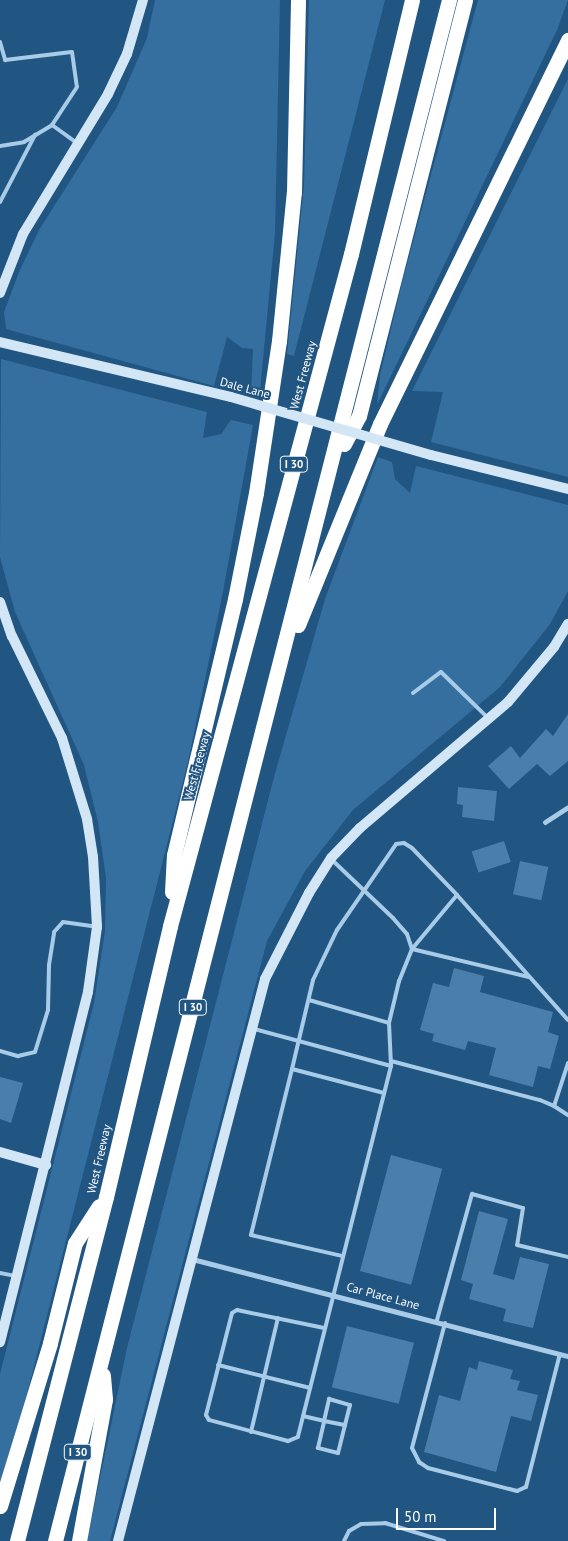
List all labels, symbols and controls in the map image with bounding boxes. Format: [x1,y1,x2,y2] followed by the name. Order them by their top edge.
[287,339,319,411] street label: West Freeway
[218,374,272,402] street label: Dale Lane
[279,456,309,472] road number: I 30
[181,730,213,802] street label: West Freeway
[178,999,208,1016] road number: I 30
[84,1123,114,1195] street label: West Freeway
[345,1279,421,1313] street label: Car Place Lane
[63,1444,93,1460] road number: I 30
[398,1498,498,1530] scale bar
[404,1507,437,1526] text: 50 m

